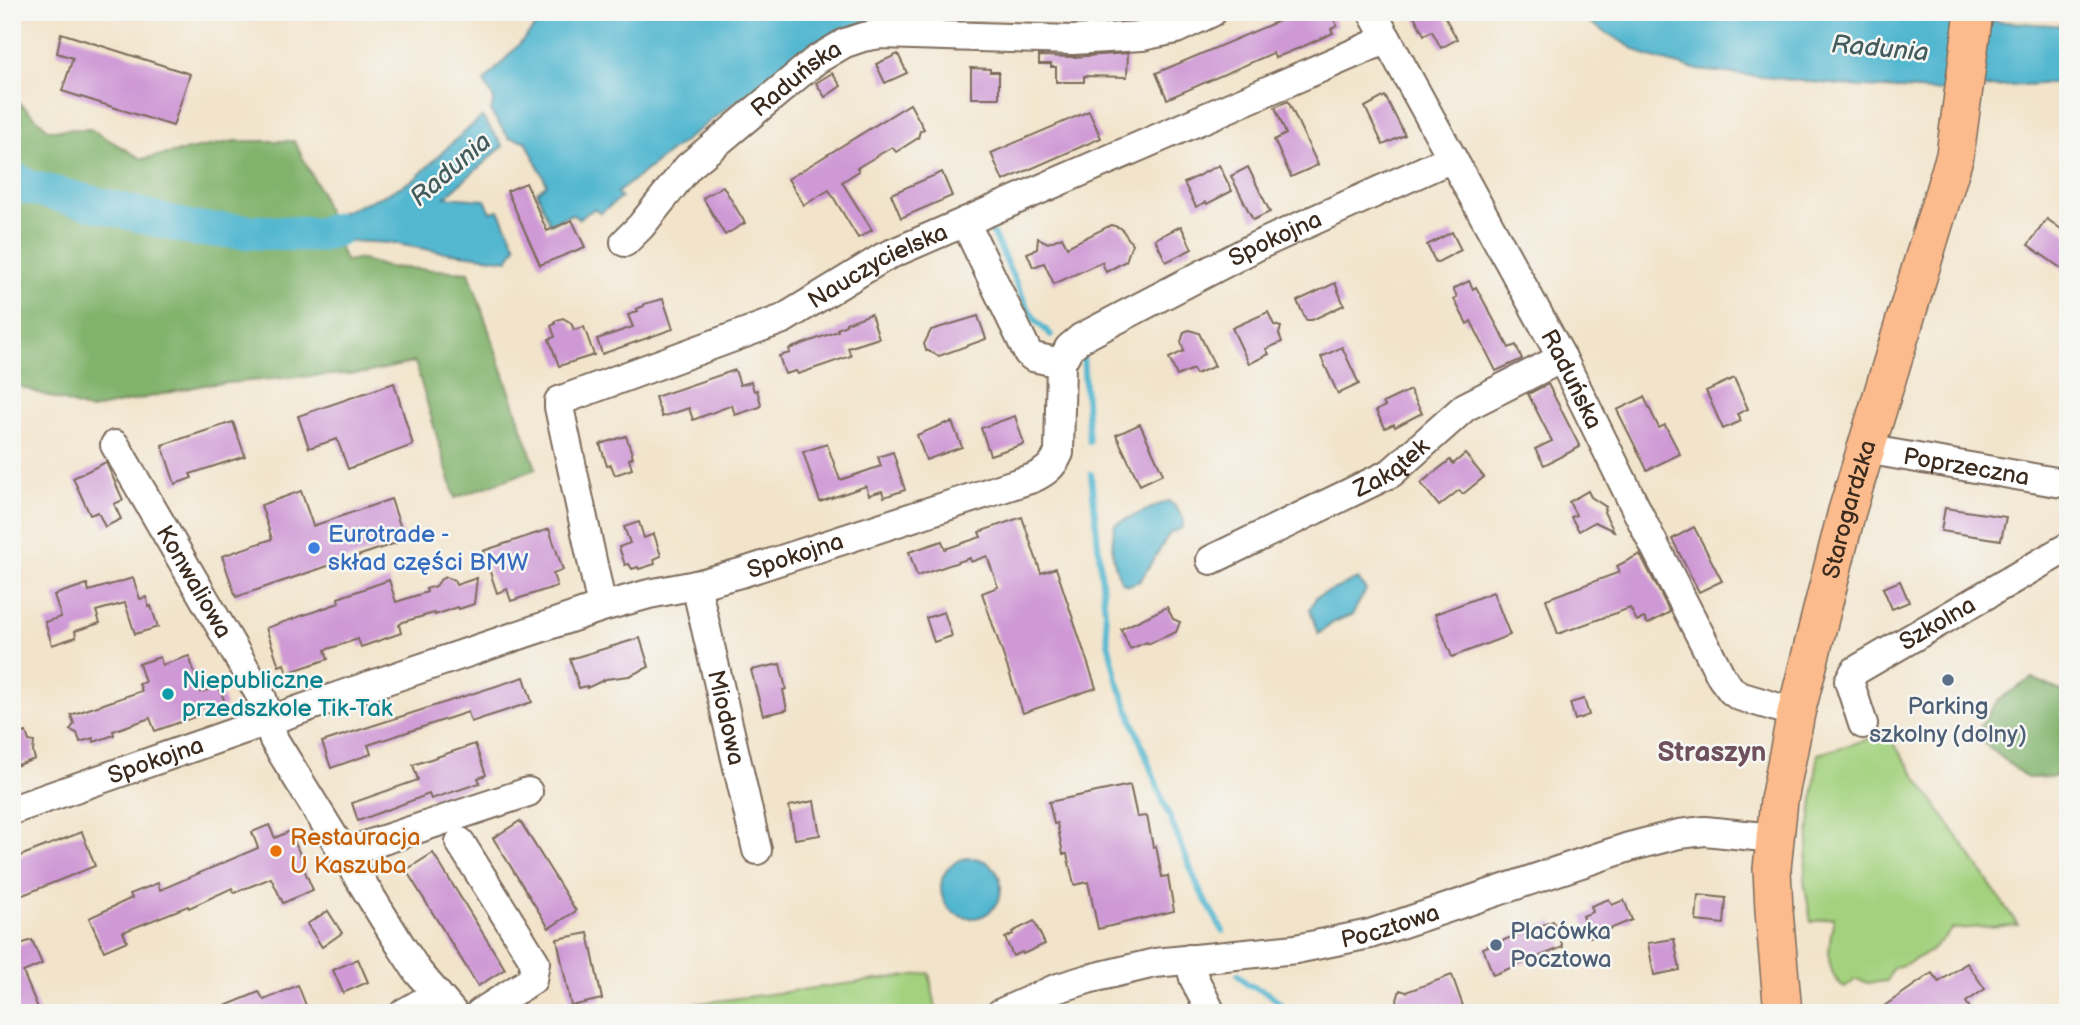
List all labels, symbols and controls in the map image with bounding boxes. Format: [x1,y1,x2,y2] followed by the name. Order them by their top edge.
[1830,29,1930,69] water label: Radunia
[745,34,847,123] street label: Raduńska
[404,126,498,214] water label: Radunia
[1224,204,1326,273] street label: Spokojna
[802,217,952,315] street label: Nauczycielska
[1535,324,1609,434] street label: Raduńska
[1348,431,1435,504] street label: Zakątek
[1816,436,1882,581] street label: Starogardzka
[1901,441,2032,492] street label: Poprzeczna
[150,520,239,643] street label: Konwaliowa
[328,520,529,577] place label: Eurotrade - skład części BMW
[743,526,847,585] street label: Spokojna
[306,540,322,556] marker: Eurotrade - skład części BMW
[1894,590,1981,657] street label: Szkolna
[182,666,393,723] place label: Niepubliczne przedszkole Tik-Tak
[702,667,751,768] street label: Miodowa
[1940,672,1956,688] marker: Parking szkolny (dolny)
[160,686,176,702] marker: Niepubliczne przedszkole Tik-Tak
[1869,692,2027,749] place label: Parking szkolny (dolny)
[104,730,207,790] street label: Spokojna
[1658,736,1766,769] district label: Straszyn
[290,823,421,880] place label: Restauracja U Kaszuba
[268,843,284,859] marker: Restauracja U Kaszuba
[1338,897,1443,954] street label: Pocztowa
[1510,917,1612,974] place label: Placówka Pocztowa
[1488,937,1504,953] marker: Placówka Pocztowa

